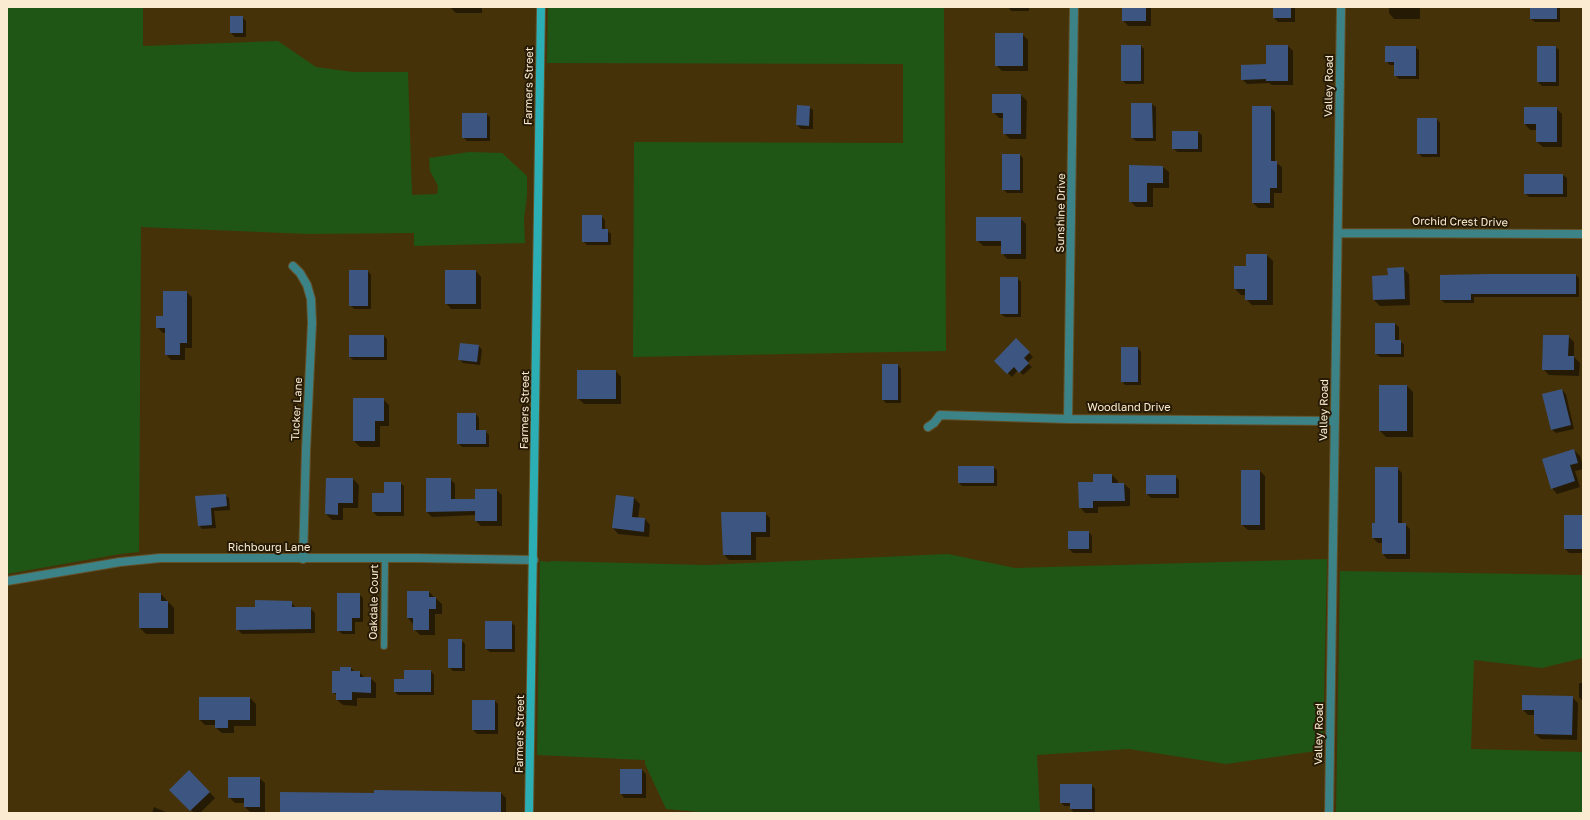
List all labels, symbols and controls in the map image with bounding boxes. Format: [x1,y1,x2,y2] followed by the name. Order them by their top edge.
[522,47,536,125] street label: Farmers Street
[1322,55,1336,117] street label: Valley Road
[1054,173,1068,253] street label: Sunshine Drive
[1412,215,1508,229] street label: Orchid Crest Drive
[518,371,532,449] street label: Farmers Street
[289,377,305,441] street label: Tucker Lane
[1317,379,1331,441] street label: Valley Road
[1087,401,1171,415] street label: Woodland Drive
[228,541,310,555] street label: Richbourg Lane
[367,564,381,640] street label: Oakdale Court
[513,695,527,773] street label: Farmers Street
[1312,703,1326,765] street label: Valley Road

